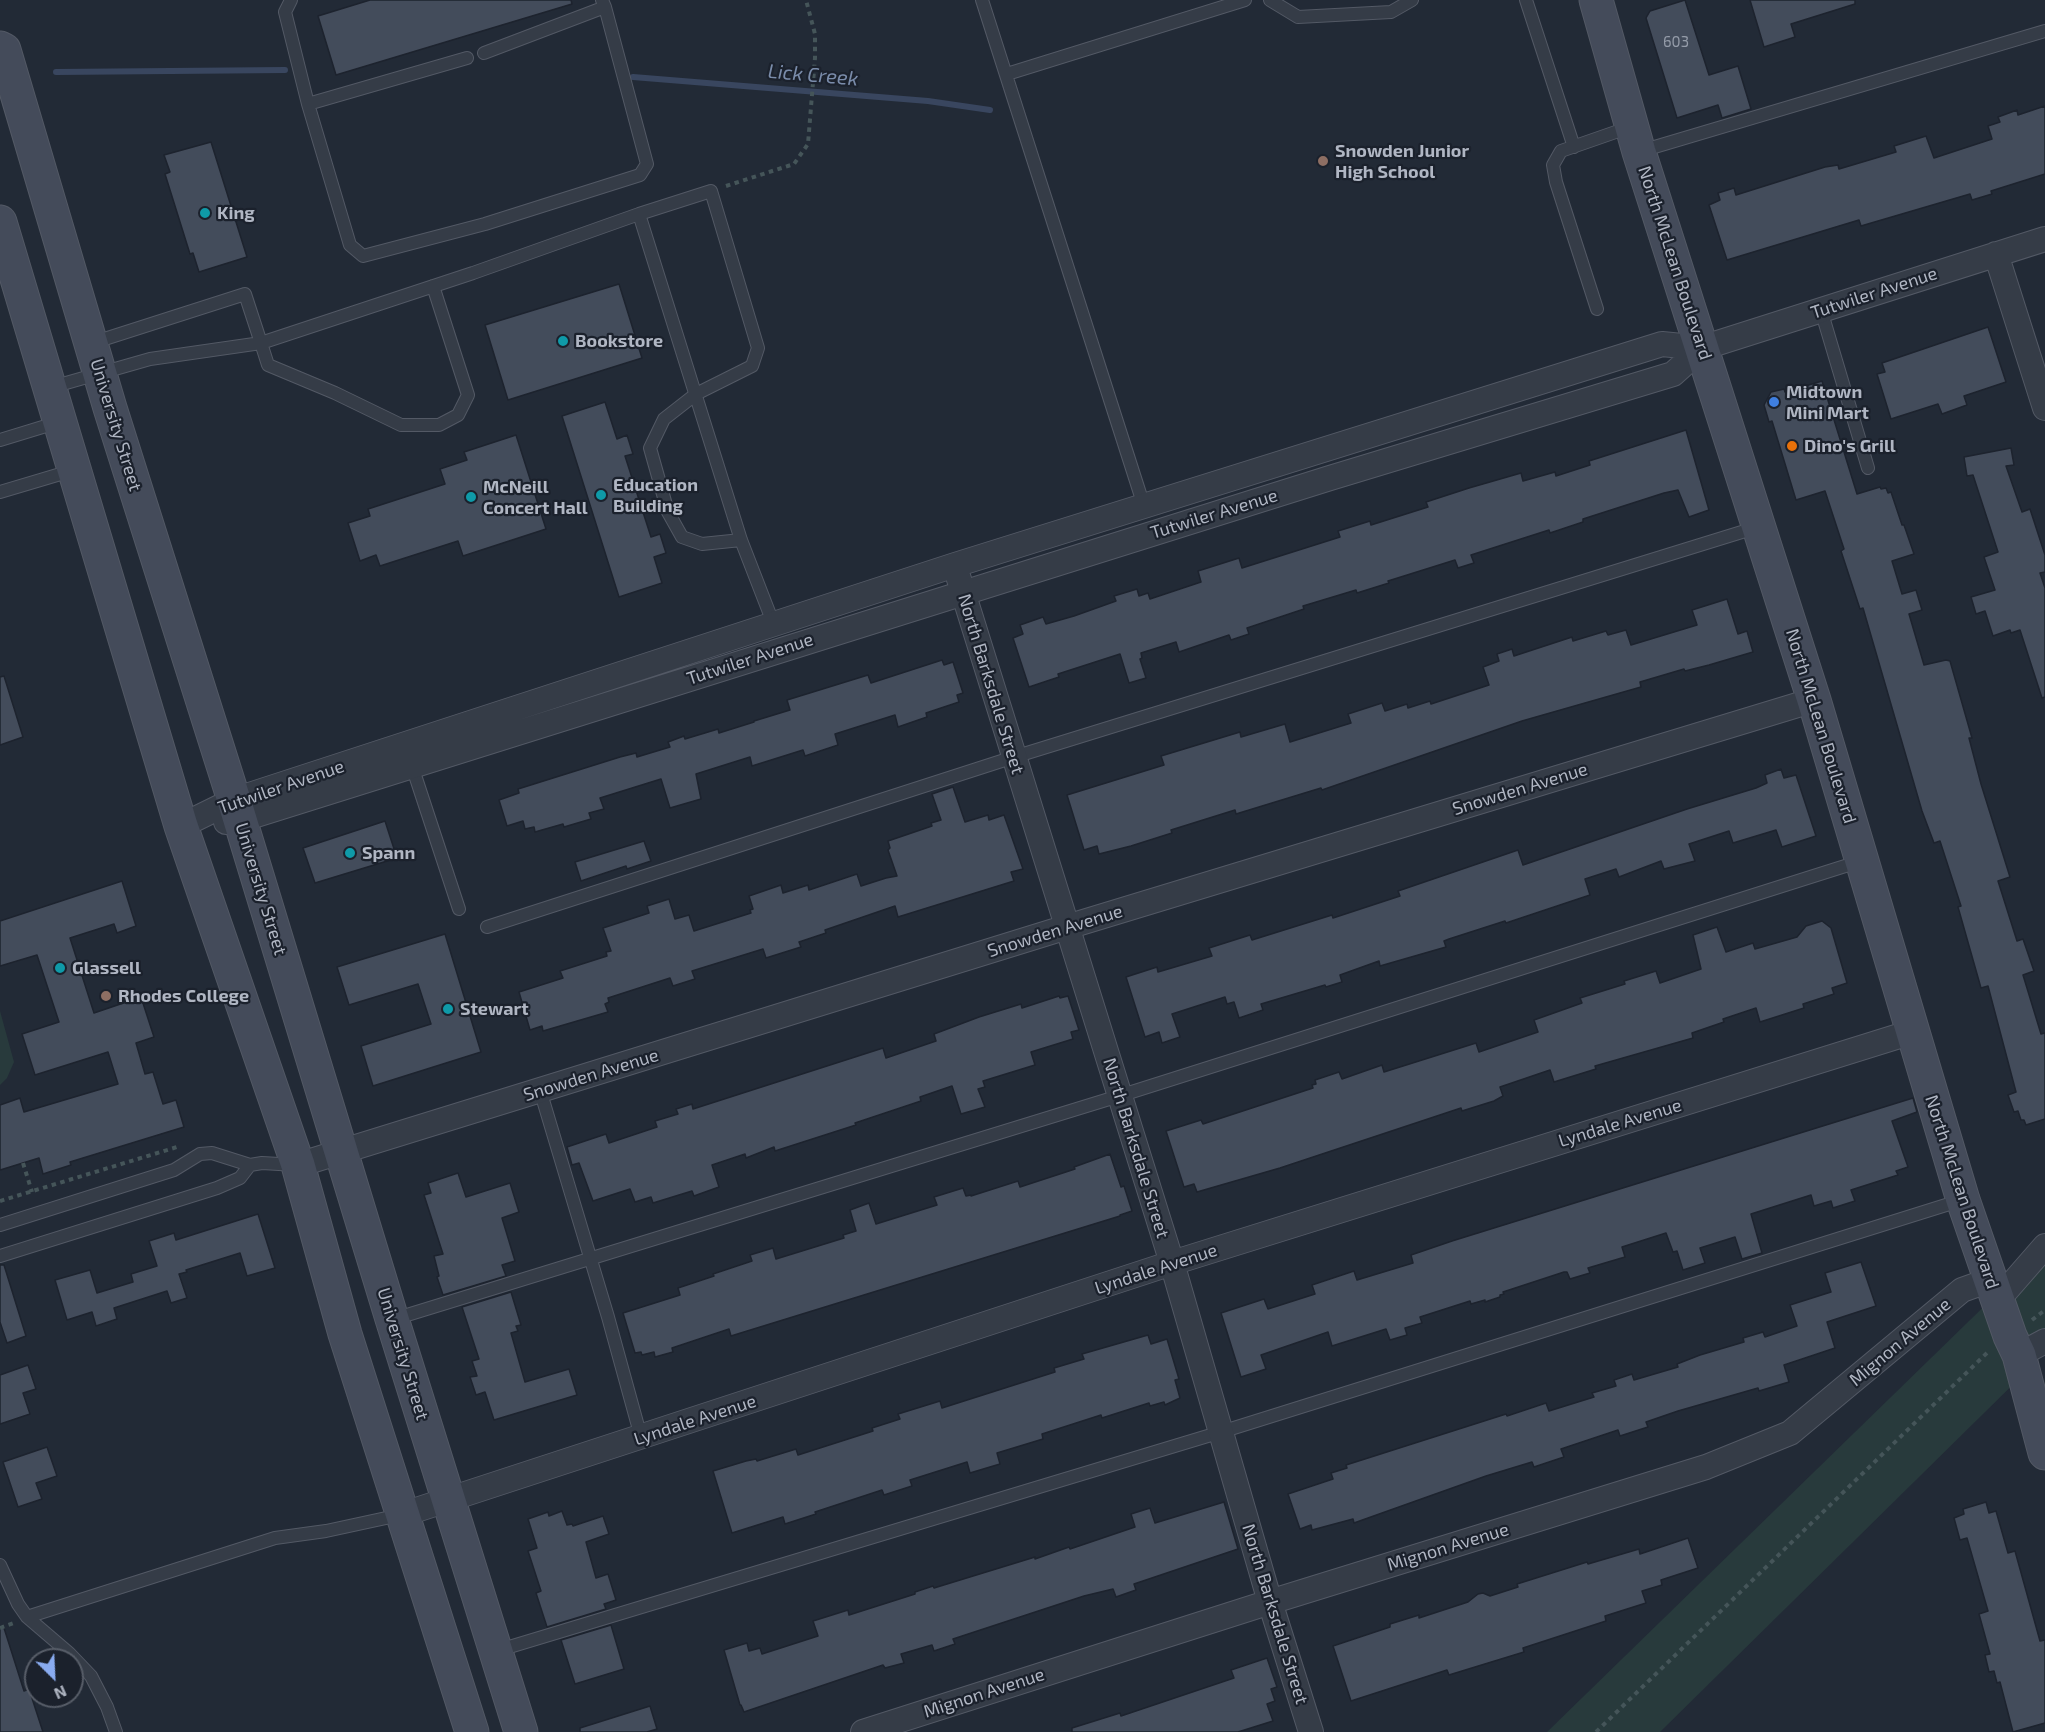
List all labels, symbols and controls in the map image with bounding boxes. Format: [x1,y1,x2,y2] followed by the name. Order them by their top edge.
[1663,33,1689,51] house number: 603
[767,59,859,91] water label: Lick Creek
[1335,140,1469,182] place label: Snowden Junior High School
[1316,154,1330,168] marker: Snowden Junior High School
[1633,163,1717,363] street label: North McLean Boulevard
[217,202,255,224] place label: King
[198,206,212,220] marker: King
[1808,262,1940,324] street label: Tutwiler Avenue
[575,330,663,352] place label: Bookstore
[556,334,570,348] marker: Bookstore
[86,356,146,494] street label: University Street
[1786,381,1869,424] place label: Midtown Mini Mart
[1767,395,1781,409] marker: Midtown Mini Mart
[1804,435,1896,457] place label: Dino's Grill
[1785,439,1799,453] marker: Dino's Grill
[613,474,698,516] place label: Education Building
[483,476,588,518] place label: McNeill Concert Hall
[1148,484,1280,544] street label: Tutwiler Avenue
[594,488,608,502] marker: Education Building
[464,490,478,504] marker: McNeill Concert Hall
[953,591,1029,777] street label: North Barksdale Street
[1781,626,1861,826] street label: North McLean Boulevard
[684,628,816,690] street label: Tutwiler Avenue
[215,755,347,819] street label: Tutwiler Avenue
[1450,758,1590,820] street label: Snowden Avenue
[231,820,291,958] street label: University Street
[362,842,415,864] place label: Spann
[343,846,357,860] marker: Spann
[985,900,1125,962] street label: Snowden Avenue
[72,957,141,979] place label: Glassell
[53,961,67,975] marker: Glassell
[118,985,249,1007] place label: Rhodes College
[99,989,113,1003] marker: Rhodes College
[460,998,529,1020] place label: Stewart
[441,1002,455,1016] marker: Stewart
[521,1044,661,1106] street label: Snowden Avenue
[1098,1055,1174,1241] street label: North Barksdale Street
[1920,1092,2004,1292] street label: North McLean Boulevard
[1556,1094,1684,1152] street label: Lyndale Avenue
[1092,1239,1220,1299] street label: Lyndale Avenue
[373,1285,433,1423] street label: University Street
[1845,1293,1955,1391] street label: Mignon Avenue
[631,1390,759,1450] street label: Lyndale Avenue
[1385,1518,1511,1576] street label: Mignon Avenue
[1237,1521,1313,1707] street label: North Barksdale Street
[24,1648,84,1708] north arrow
[921,1663,1047,1723] street label: Mignon Avenue
[52,1682,70,1704] text: N

